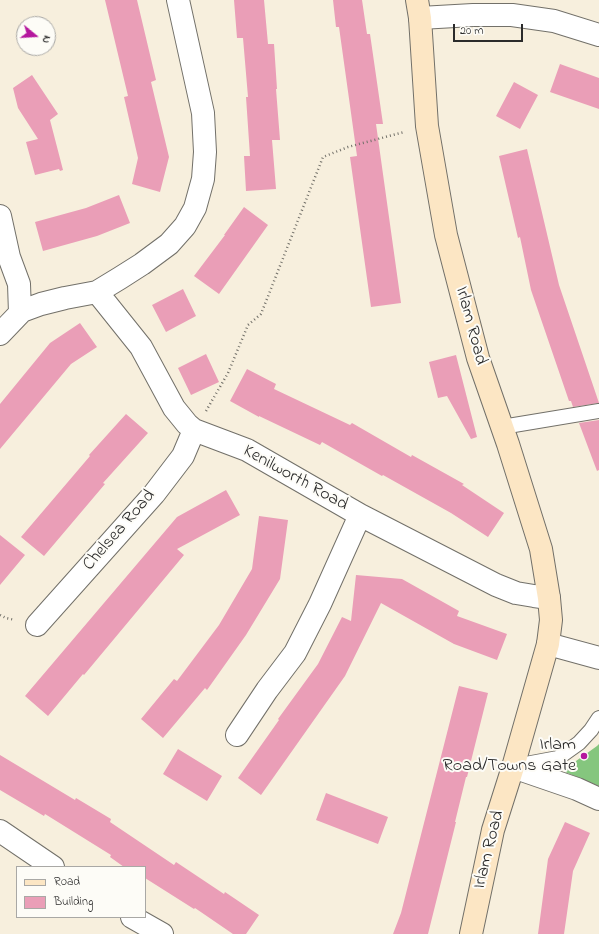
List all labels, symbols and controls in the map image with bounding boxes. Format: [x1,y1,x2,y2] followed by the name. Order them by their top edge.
[16,16,56,56] north arrow
[455,16,525,42] scale bar
[460,22,483,40] text: 20 m
[38,33,55,45] text: N
[449,284,491,368] street label: Irlam Road
[239,441,351,517] street label: Kenilworth Road
[79,486,161,576] street label: Chelsea Road
[443,735,576,778] place label: Irlam Road/Towns Gate
[579,751,589,761] marker: Irlam Road/Towns Gate
[470,808,510,892] street label: Irlam Road
[16,866,146,918] legend
[54,873,80,891] text: Road
[54,893,93,911] text: Building

